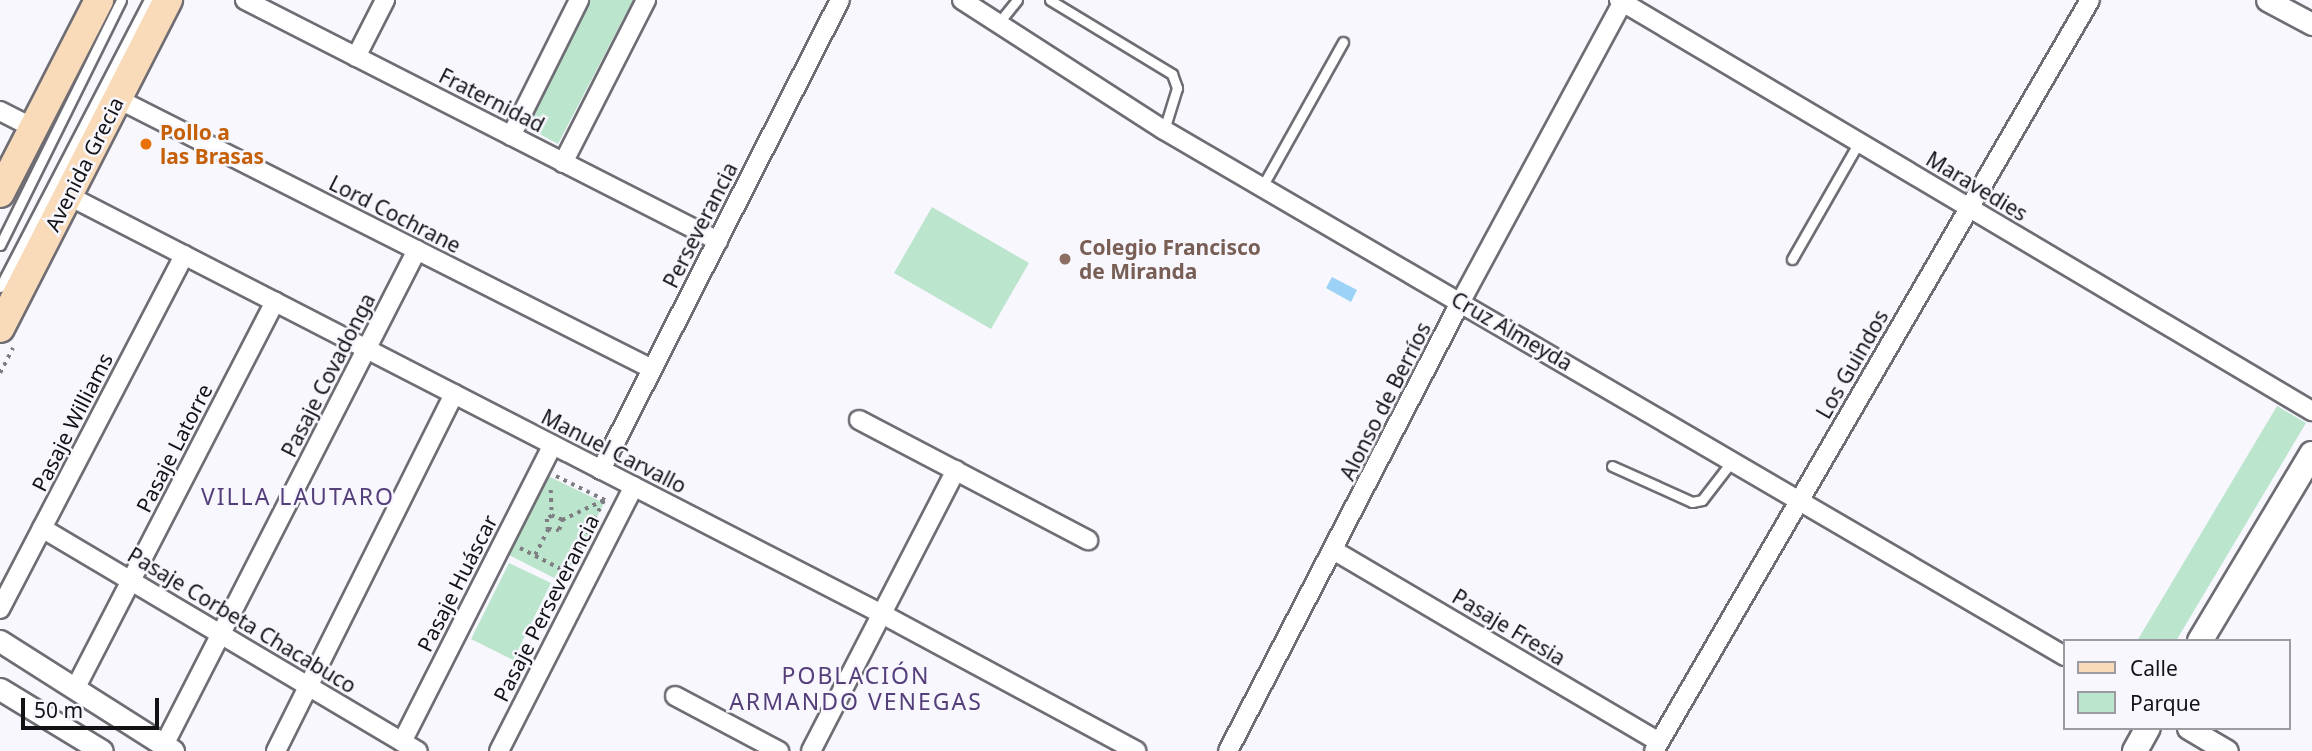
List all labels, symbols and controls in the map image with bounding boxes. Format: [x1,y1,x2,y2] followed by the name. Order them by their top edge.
[435,63,549,137] street label: Fraternidad
[39,93,129,235] street label: Avenida Grecia
[160,119,264,169] place label: Pollo a las Brasas
[138,136,154,152] marker: Pollo a las Brasas
[1922,146,2032,226] street label: Maravedies
[658,158,742,292] street label: Perseverancia
[325,170,465,258] street label: Lord Cochrane
[1079,234,1261,284] place label: Colegio Francisco de Miranda
[1057,251,1073,267] marker: Colegio Francisco de Miranda
[1447,286,1577,376] street label: Cruz Almeyda
[276,289,380,461] street label: Pasaje Covadonga
[1811,305,1893,423] street label: Los Guindos
[1334,318,1436,484] street label: Alonso de Berríos
[26,349,118,495] street label: Pasaje Williams
[131,380,217,516] street label: Pasaje Latorre
[537,404,691,498] street label: Manuel Carvallo
[203,482,393,510] district label: VILLA LAUTARO
[412,510,502,656] street label: Pasaje Huáscar
[488,510,604,706] street label: Pasaje Perseverancia
[123,542,361,698] street label: Pasaje Corbeta Chacabuco
[1448,583,1570,671] street label: Pasaje Fresia
[2064,639,2291,730] legend
[2130,654,2178,682] text: Calle
[731,661,981,715] district label: POBLACIÓN ARMANDO VENEGAS
[24,684,163,728] scale bar
[2130,689,2200,717] text: Parque
[34,696,83,724] text: 50 m

